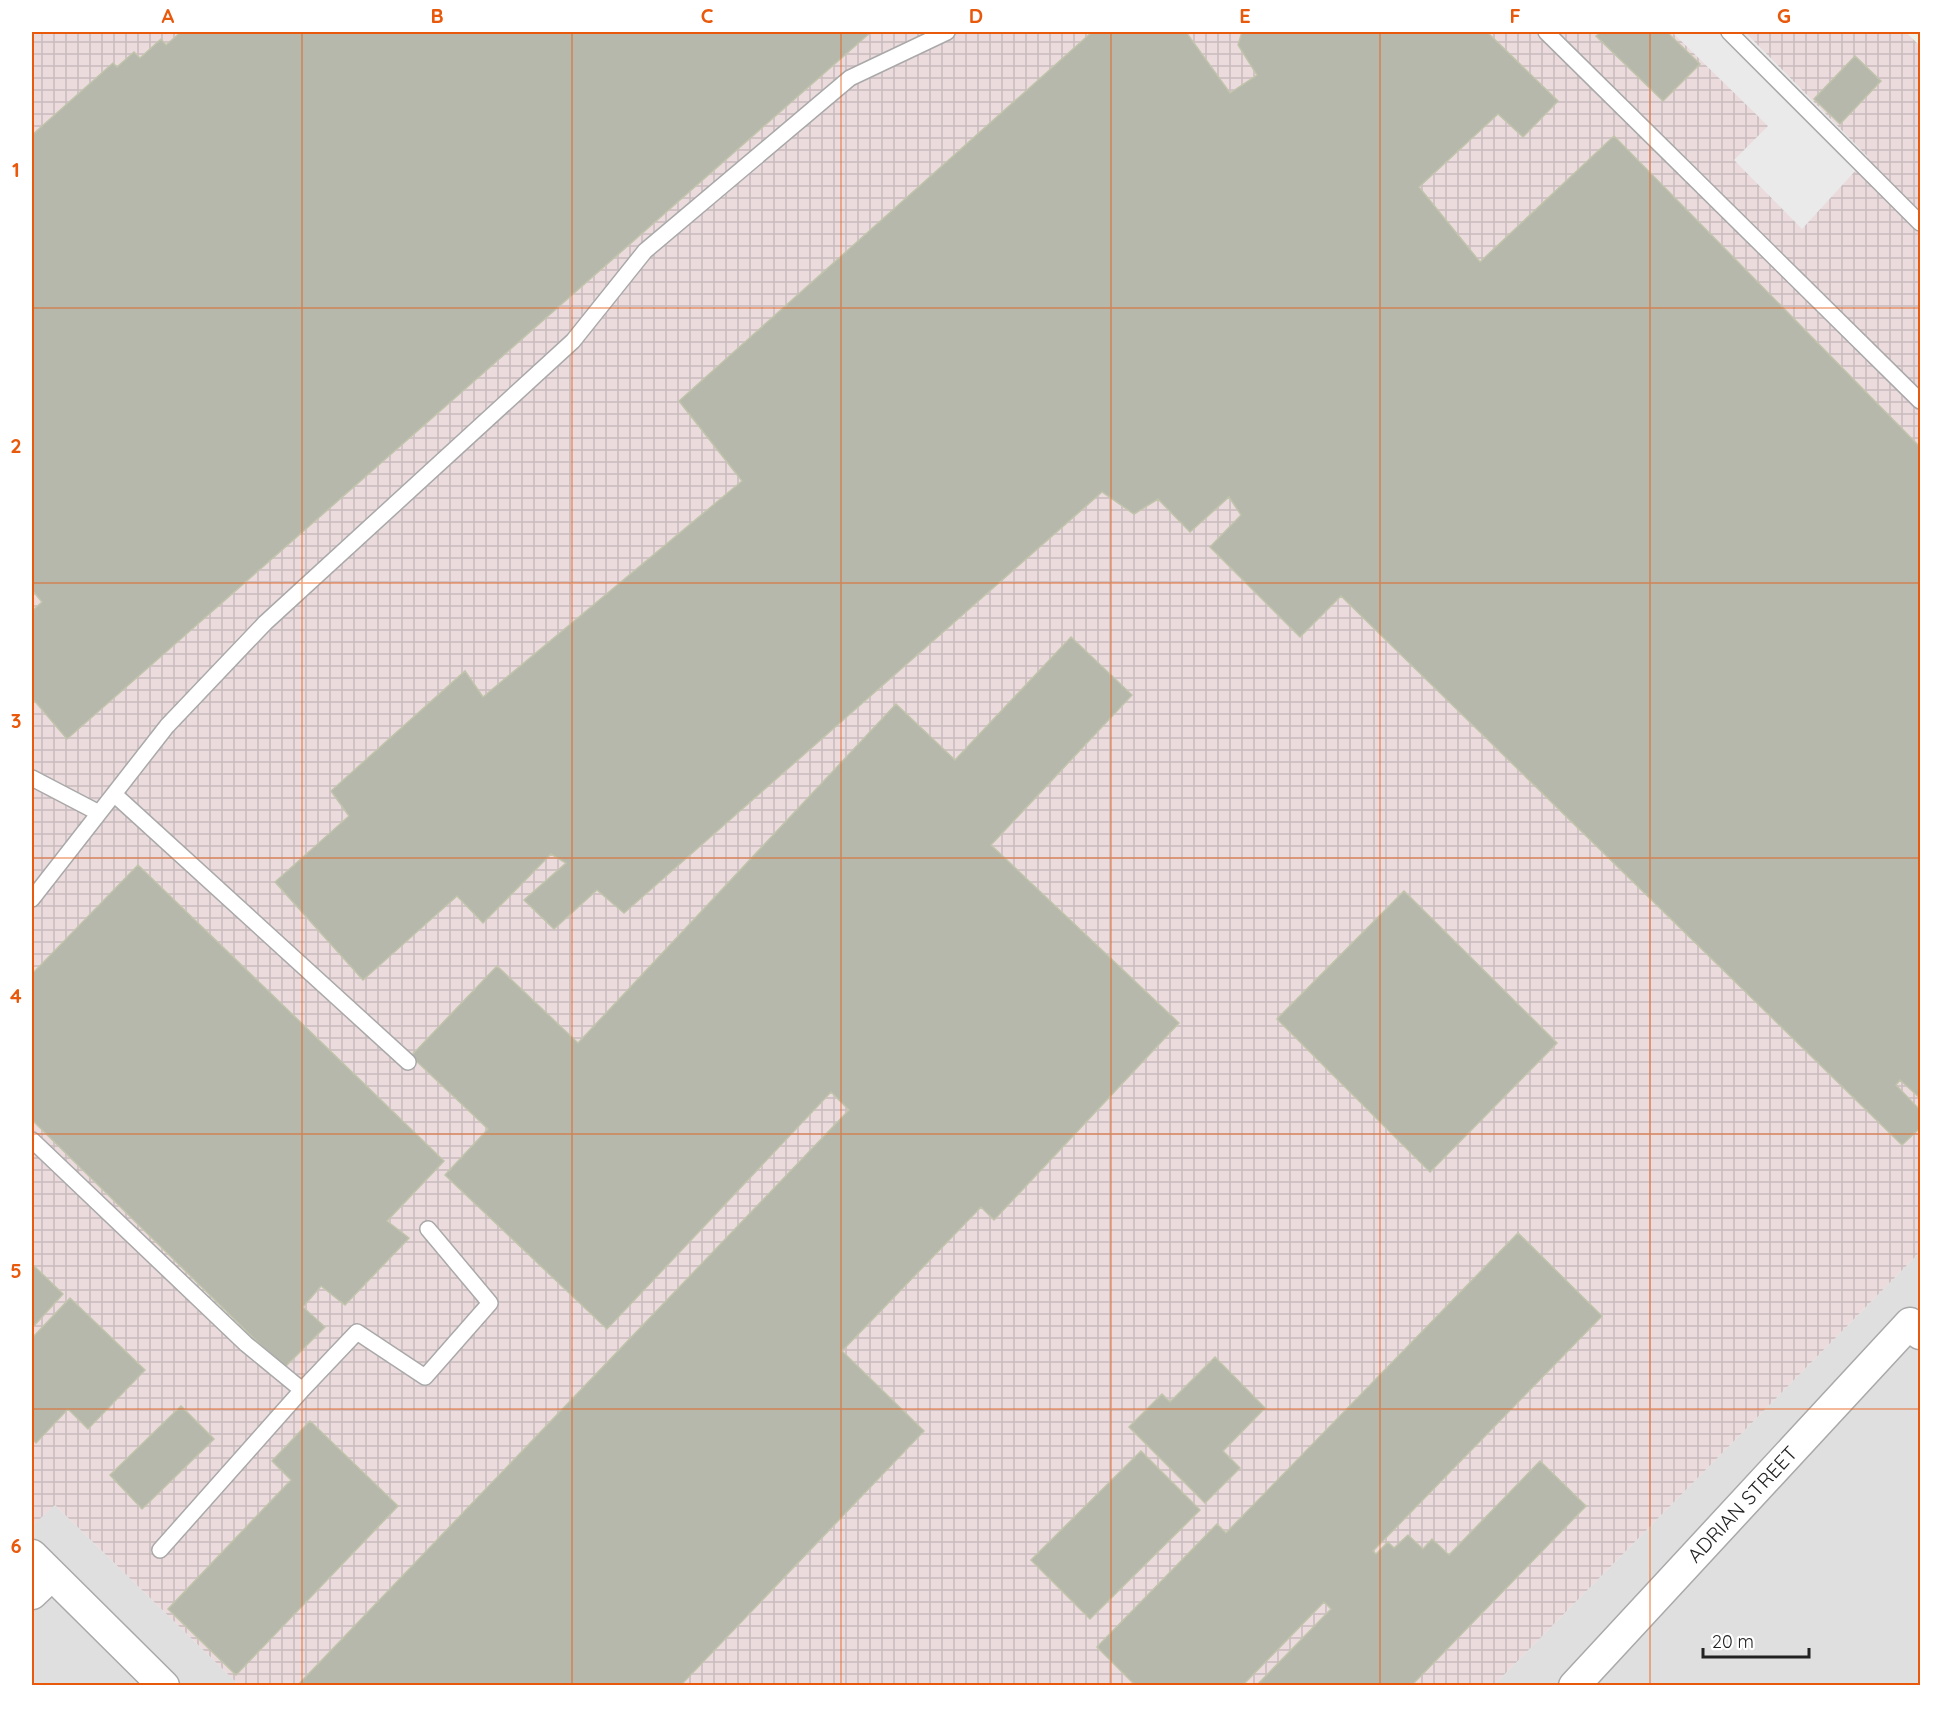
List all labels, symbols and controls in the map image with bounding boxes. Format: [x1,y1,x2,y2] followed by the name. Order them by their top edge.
[162,3,175,28] text: A
[430,3,444,28] text: B
[701,3,714,28] text: C
[969,3,983,28] text: D
[1239,3,1251,28] text: E
[1509,3,1521,28] text: F
[1777,3,1791,28] text: G
[12,157,20,182] text: 1
[10,433,22,458] text: 2
[11,708,21,733] text: 3
[10,983,22,1008] text: 4
[10,1258,22,1283] text: 5
[1682,1441,1802,1567] street label: ADRIAN STREET
[10,1533,22,1558] text: 6
[1703,1621,1810,1659] scale bar
[1712,1630,1754,1653] text: 20 m

